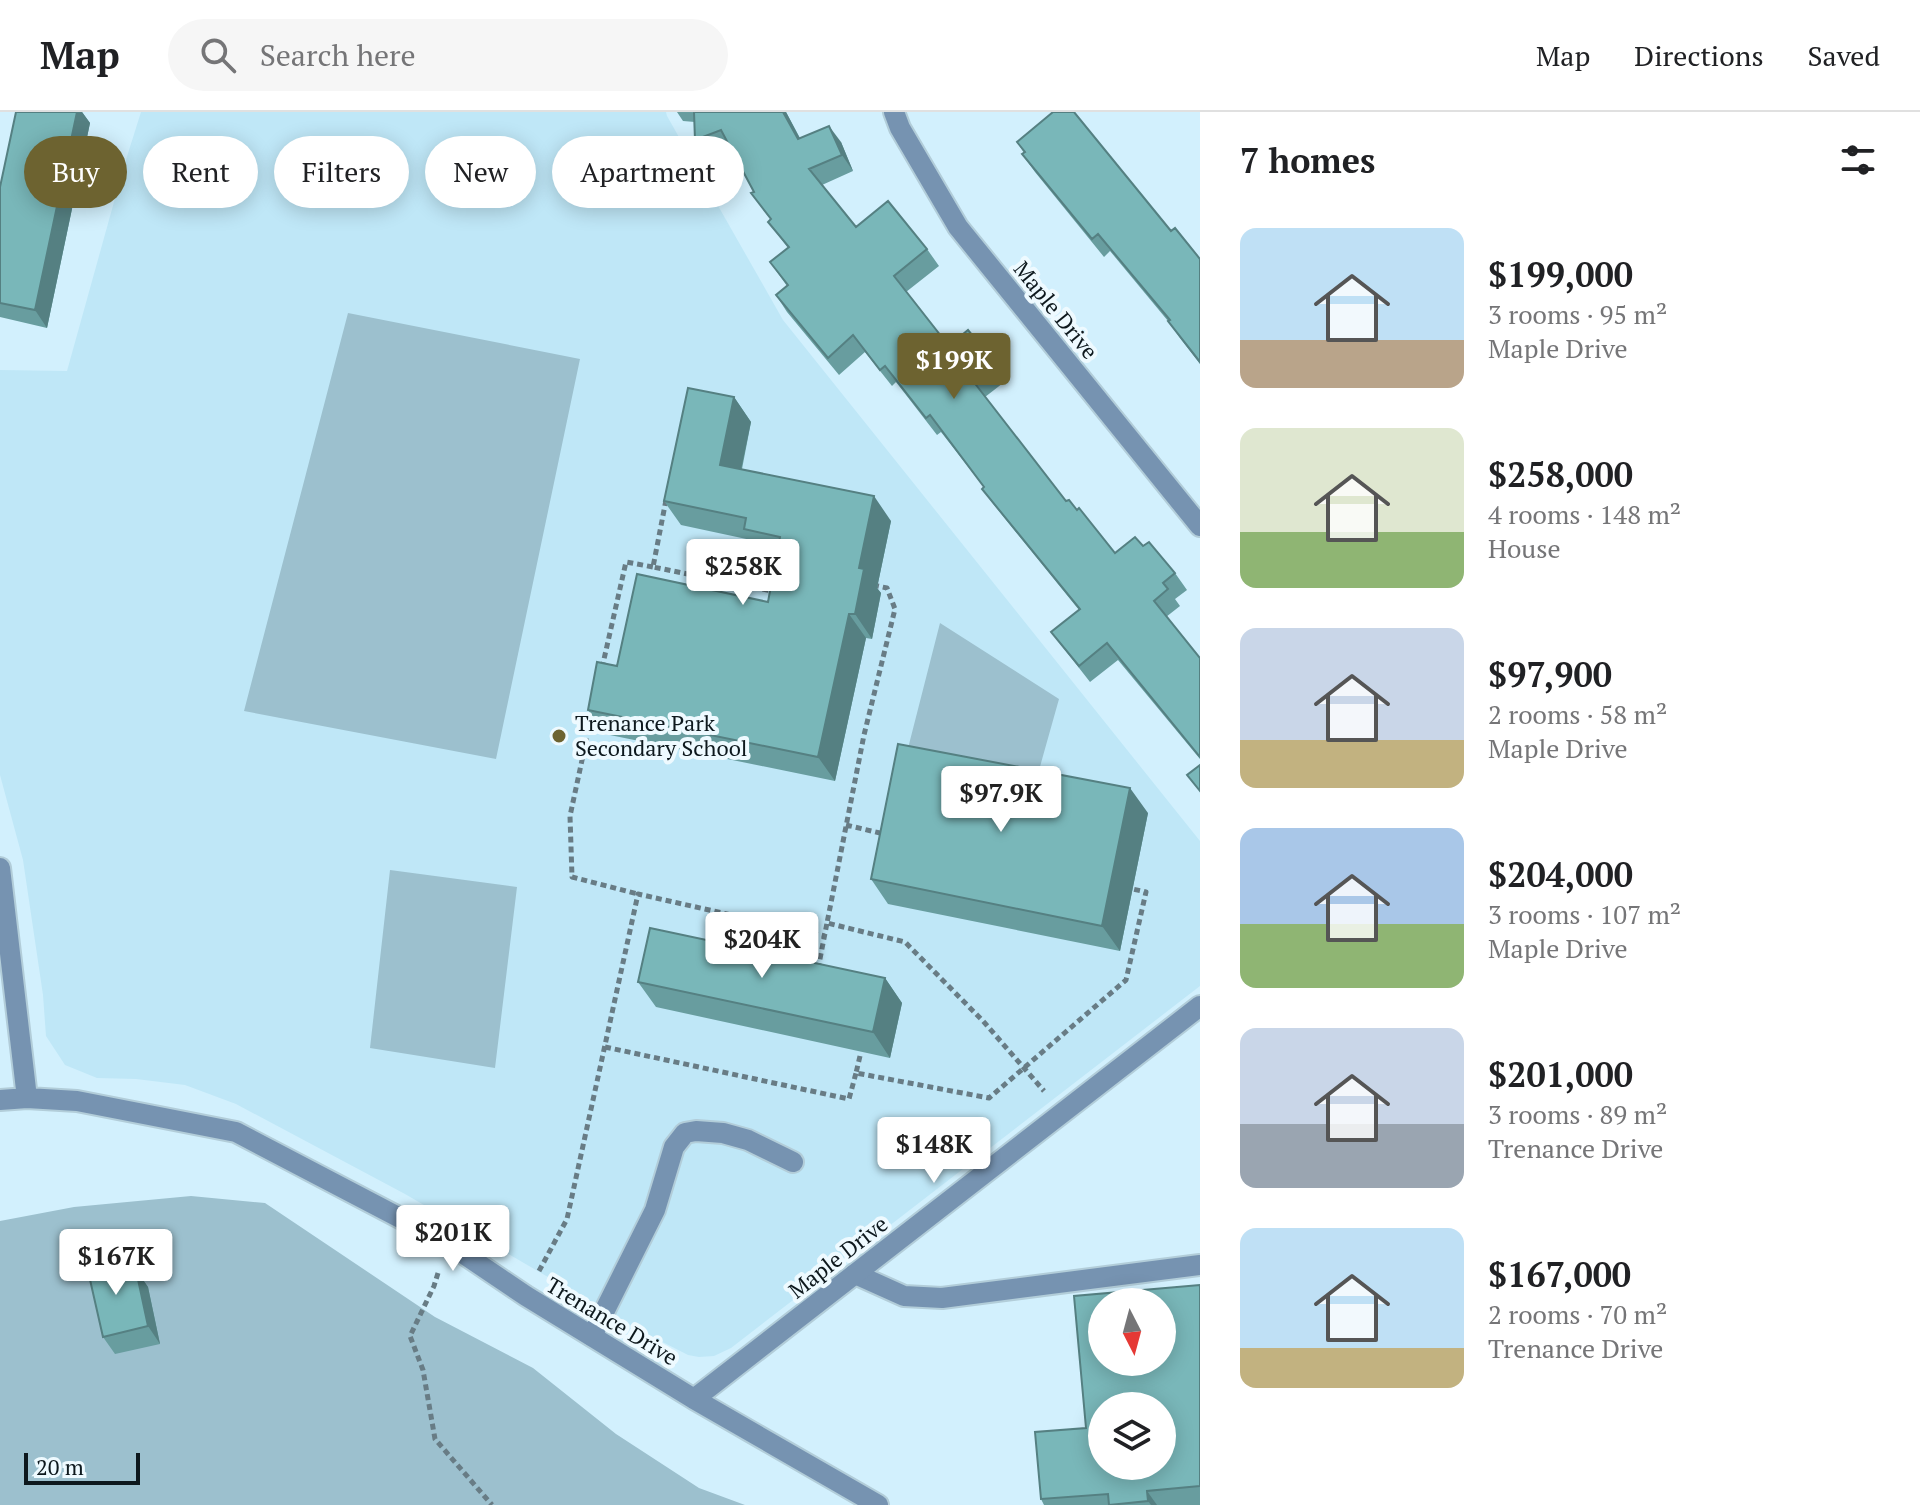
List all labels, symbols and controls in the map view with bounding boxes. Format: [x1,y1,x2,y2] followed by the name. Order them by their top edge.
[168,19,728,91] search box
[40,30,120,80] text: Map
[196,33,240,77] icon: search
[260,35,416,75] text: Search here
[1536,37,1590,74] text: Map
[1634,37,1764,74] text: Directions
[1808,37,1880,74] text: Saved
[24,136,127,208] chip: Buy
[143,136,258,208] chip: Rent
[274,136,409,208] chip: Filters
[425,136,536,208] chip: New
[552,136,744,208] chip: Apartment
[1240,138,1375,183] text: 7 homes
[1836,138,1880,182] icon: filters
[1488,252,1633,297] text: $199,000
[1008,255,1105,365] street label: Maple Drive
[1304,260,1400,356] icon: home
[1488,297,1667,331] text: 3 rooms · 95 m²
[1488,331,1628,365] text: Maple Drive
[898,333,1010,401] pin: $199K
[915,342,993,376] text: $199K
[1488,452,1633,497] text: $258,000
[1304,460,1400,556] icon: home
[1488,497,1681,531] text: 4 rooms · 148 m²
[1488,531,1561,565] text: House
[687,539,799,607] pin: $258K
[704,548,782,582] text: $258K
[1488,652,1612,697] text: $97,900
[1304,660,1400,756] icon: home
[1488,697,1667,731] text: 2 rooms · 58 m²
[575,708,747,762] place label: Trenance Park Secondary School
[550,727,568,745] marker: Trenance Park Secondary School
[1488,731,1628,765] text: Maple Drive
[936,766,1066,834] pin: $97.9K
[959,775,1043,809] text: $97.9K
[1488,852,1633,897] text: $204,000
[1304,860,1400,956] icon: home
[1488,897,1681,931] text: 3 rooms · 107 m²
[706,912,818,980] pin: $204K
[723,921,801,955] text: $204K
[1488,931,1628,965] text: Maple Drive
[1488,1052,1633,1097] text: $201,000
[1304,1060,1400,1156] icon: home
[1488,1097,1667,1131] text: 3 rooms · 89 m²
[878,1117,990,1185] pin: $148K
[895,1126,973,1160] text: $148K
[1488,1131,1663,1165] text: Trenance Drive
[397,1205,509,1273] pin: $201K
[782,1209,893,1304] street label: Maple Drive
[414,1214,492,1248] text: $201K
[60,1229,172,1297] pin: $167K
[77,1238,155,1272] text: $167K
[1488,1252,1631,1297] text: $167,000
[1304,1260,1400,1356] icon: home
[541,1270,683,1371] street label: Trenance Drive
[1088,1288,1176,1376] north arrow
[1088,1288,1176,1480] map controls
[1488,1297,1667,1331] text: 2 rooms · 70 m²
[1488,1331,1663,1365] text: Trenance Drive
[1088,1392,1176,1480] button: layers
[24,1449,140,1485] scale bar
[36,1452,84,1481] text: 20 m

